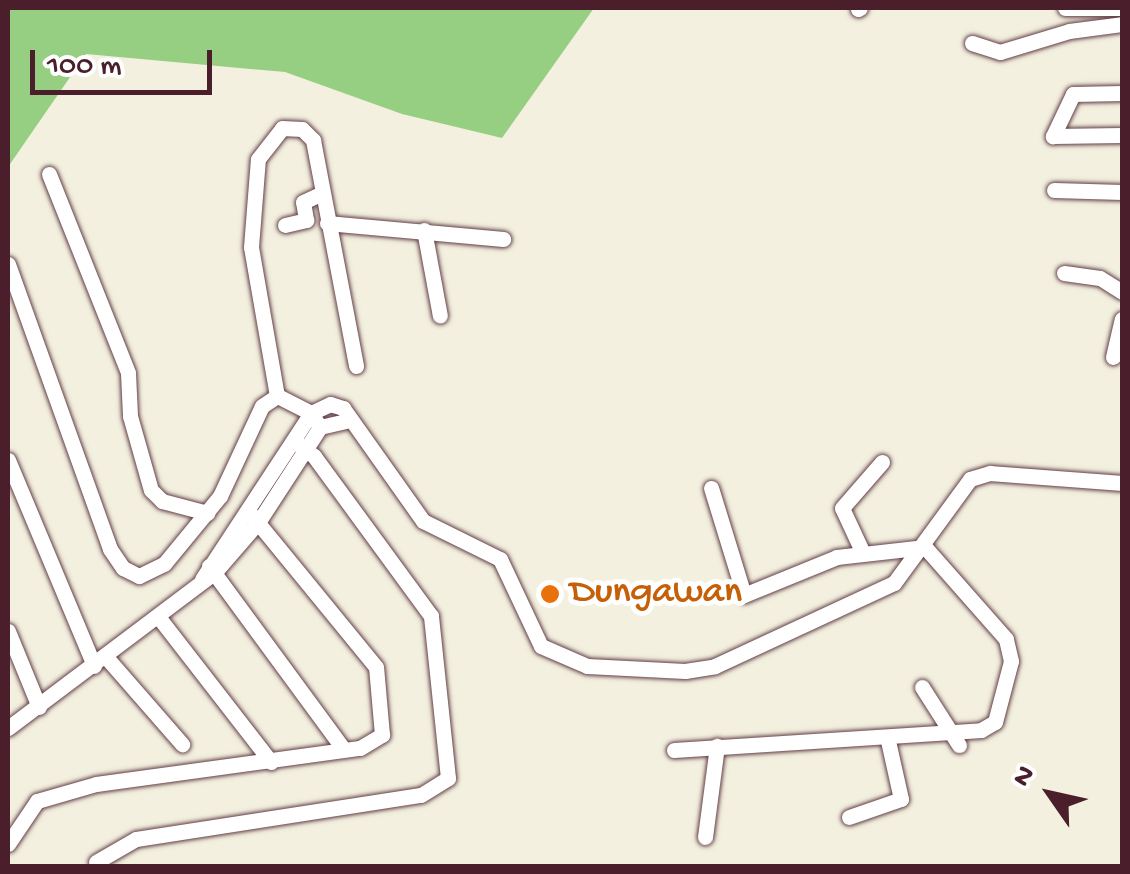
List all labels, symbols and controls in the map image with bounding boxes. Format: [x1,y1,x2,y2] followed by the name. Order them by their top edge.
[35,30,218,92] scale bar
[47,50,122,85] text: 100 m
[570,571,742,617] place label: Dungawan
[539,583,561,605] marker: Dungawan
[1000,744,1100,844] north arrow
[1006,760,1044,794] text: N

